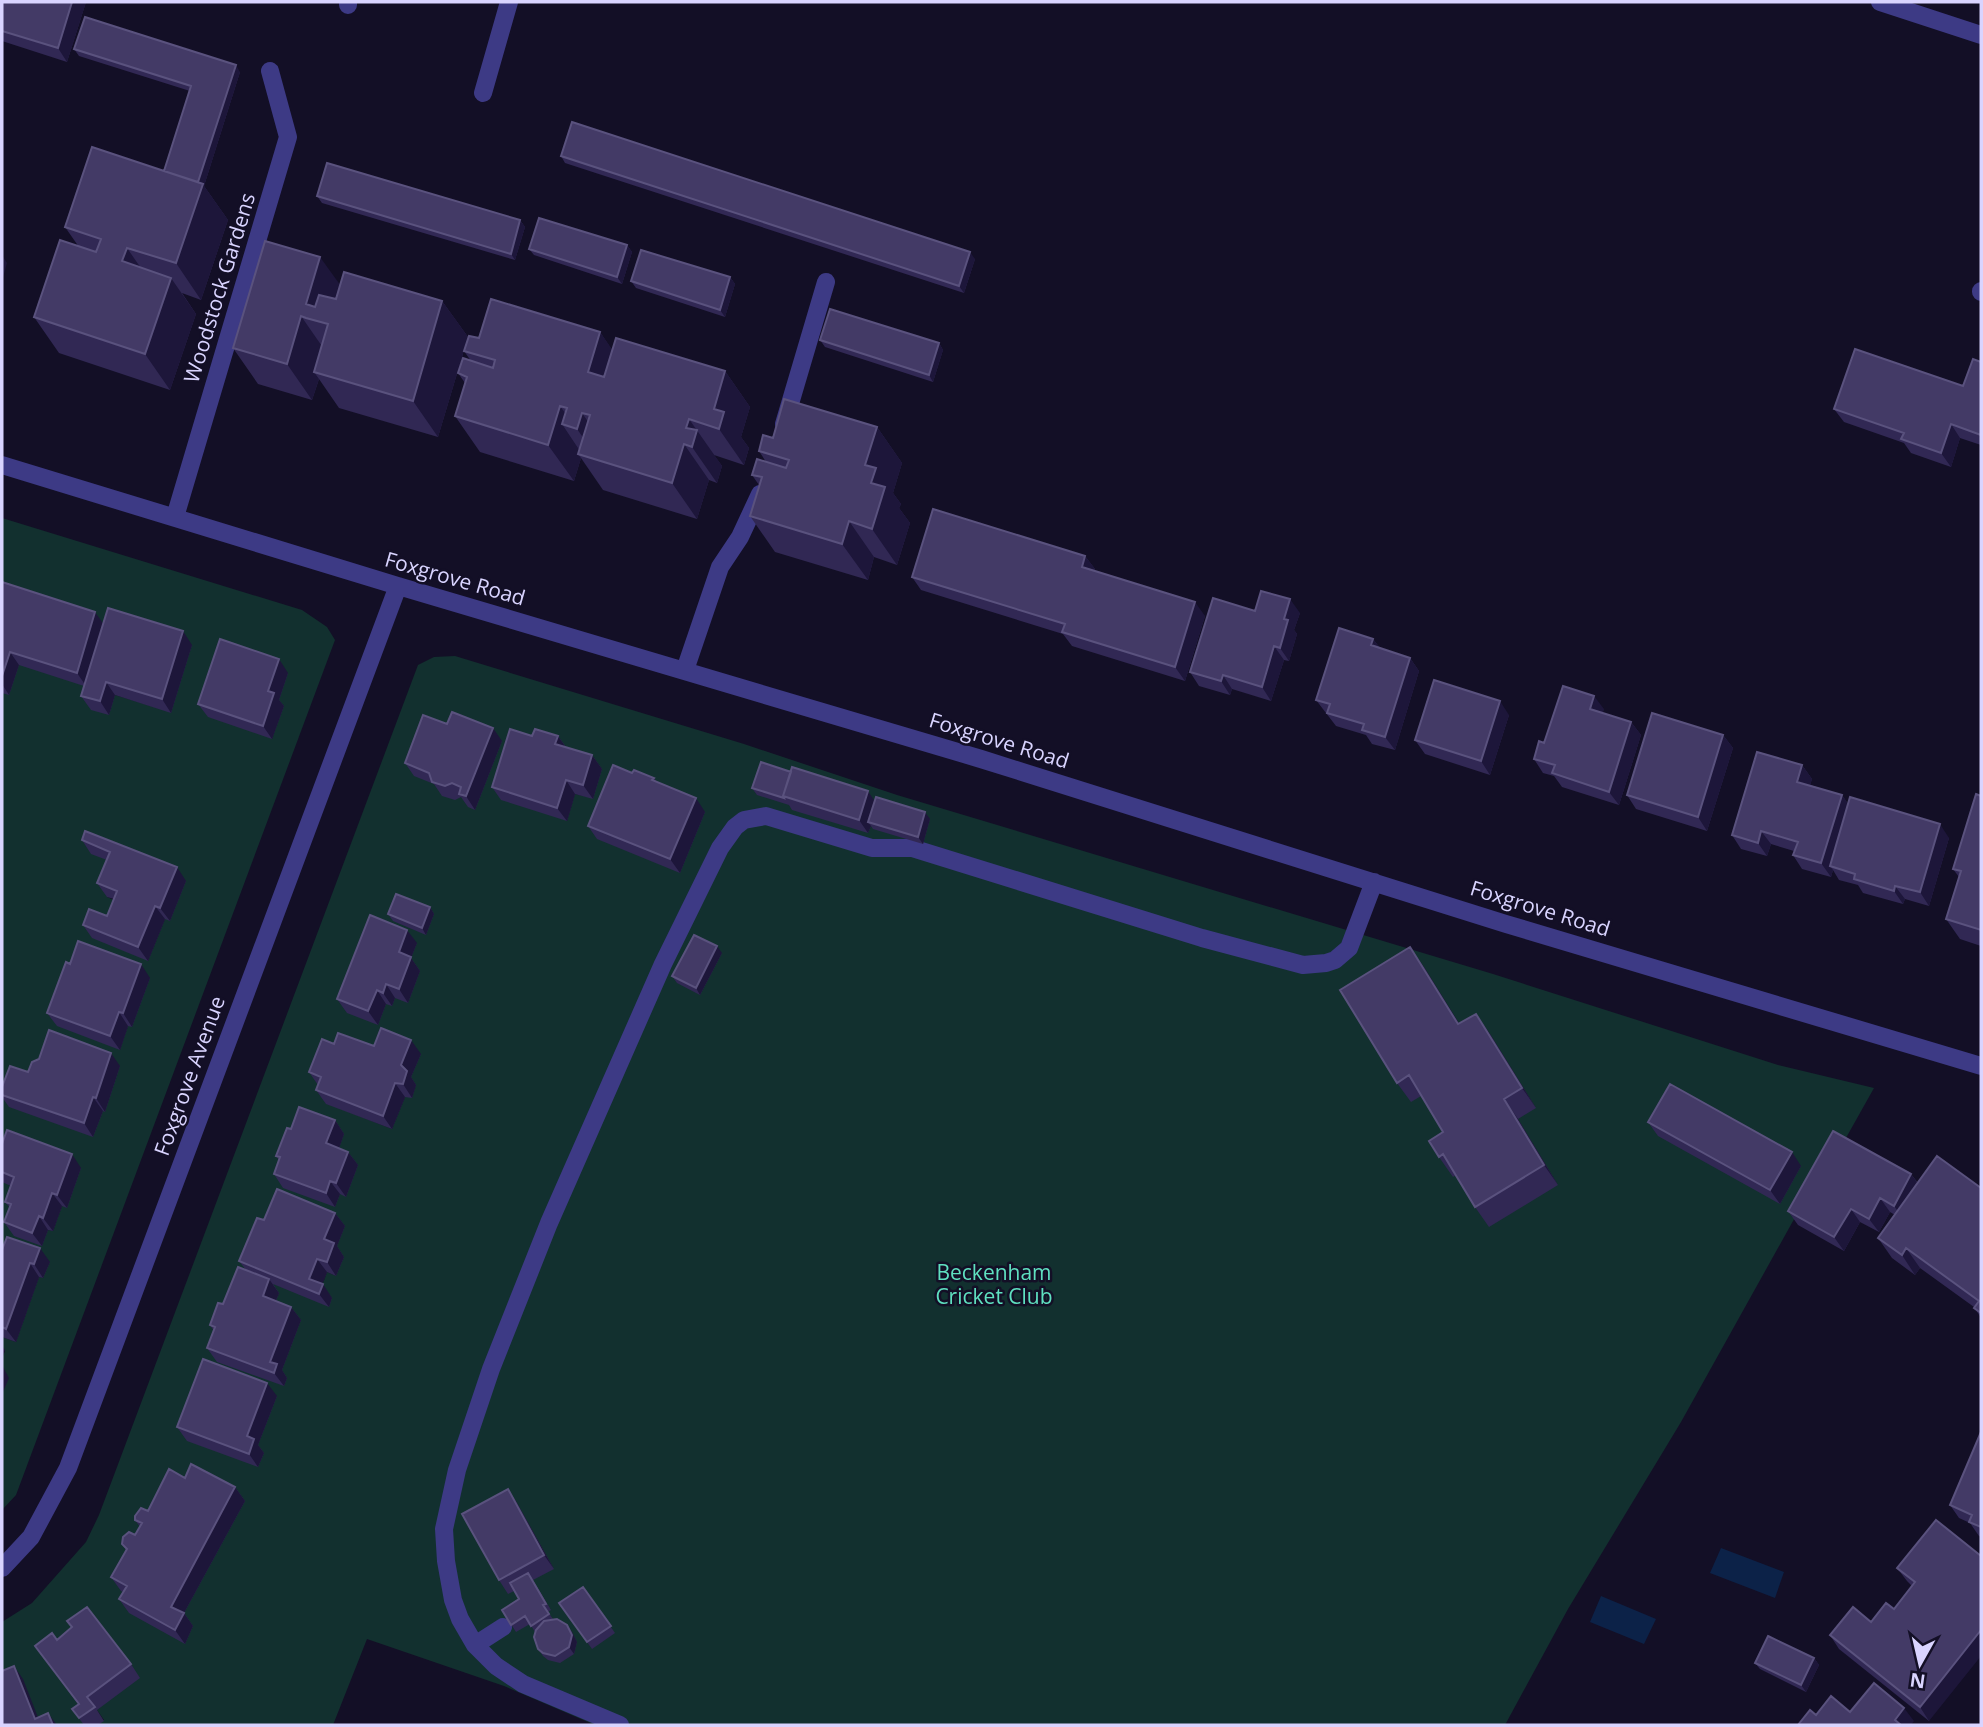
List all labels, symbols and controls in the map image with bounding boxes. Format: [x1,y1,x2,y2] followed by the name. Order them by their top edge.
[177,189,261,386] street label: Woodstock Gardens
[382,545,529,611] street label: Foxgrove Road
[926,705,1073,775] street label: Foxgrove Road
[1467,873,1614,943] street label: Foxgrove Road
[147,992,231,1159] street label: Foxgrove Avenue
[935,1258,1053,1310] park label: Beckenham Cricket Club
[1885,1629,1955,1699] north arrow
[1908,1667,1927,1695] text: N

